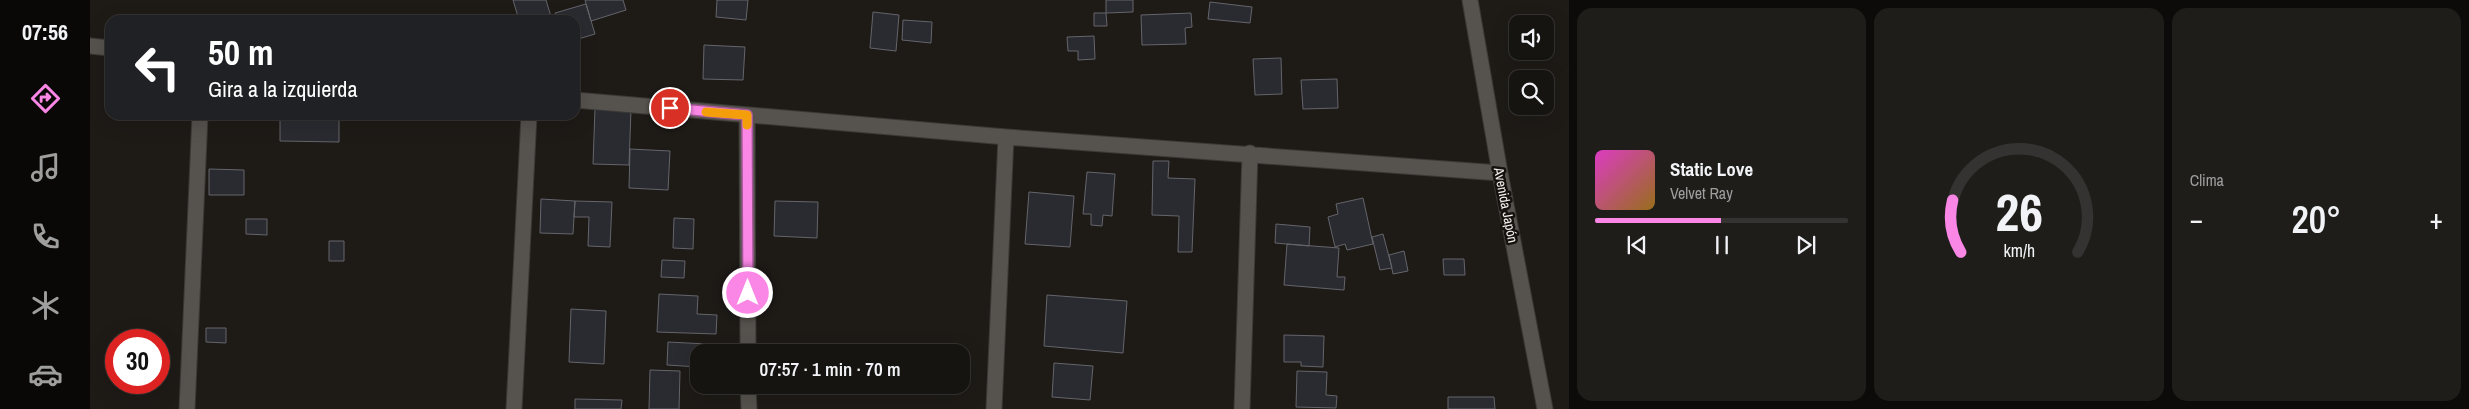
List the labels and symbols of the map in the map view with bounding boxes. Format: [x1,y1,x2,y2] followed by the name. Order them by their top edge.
[649,87,691,129] pin
[1490,165,1522,244] street label: Avenida Japón
[721,266,773,318] position arrow
[105,329,170,394] speed limit sign: 30

